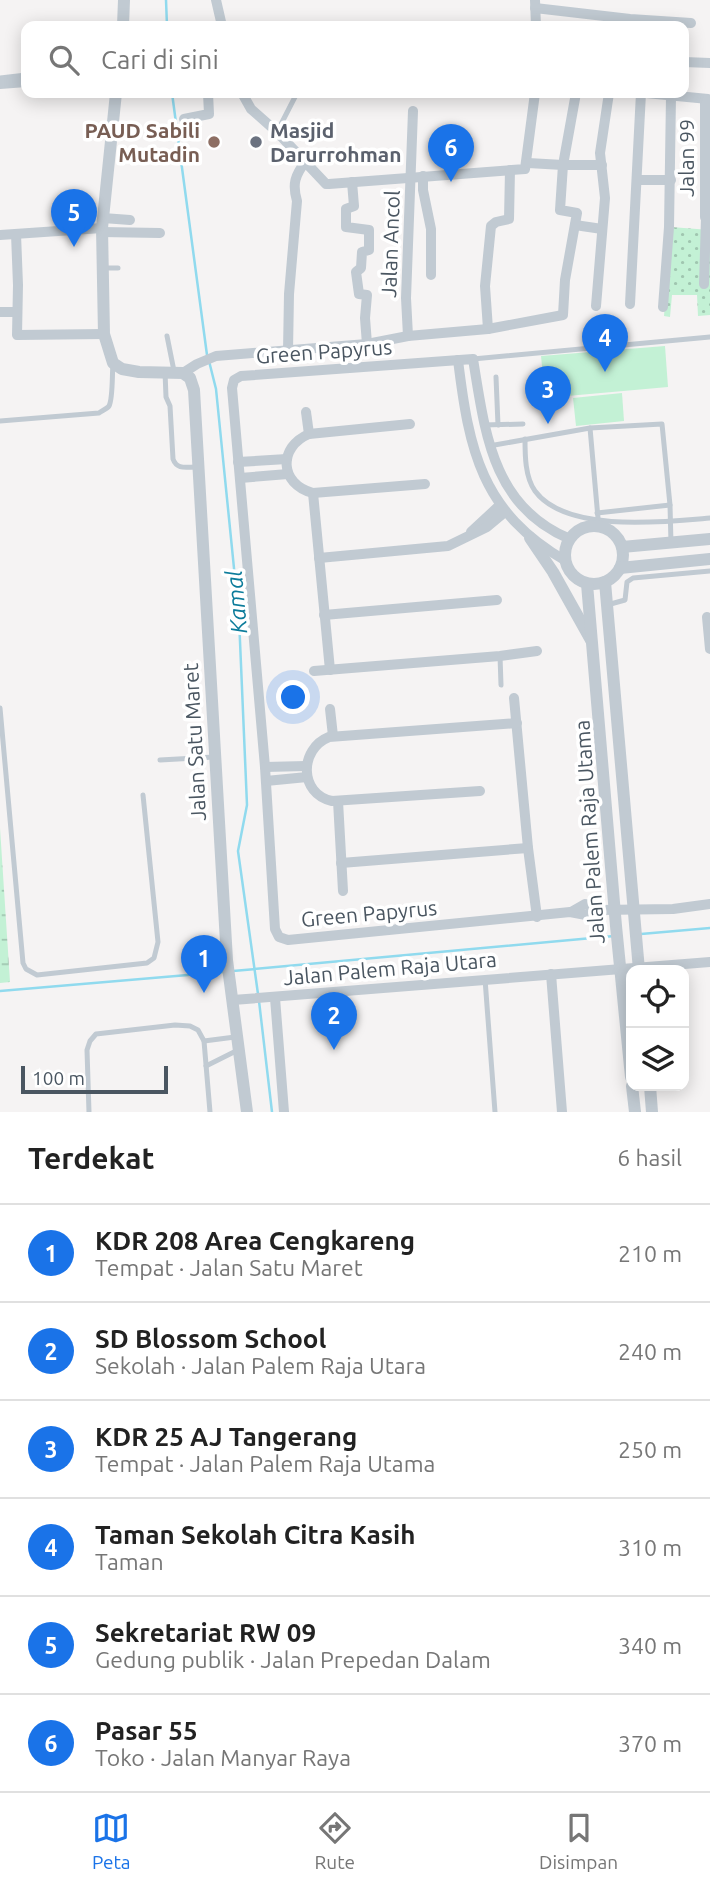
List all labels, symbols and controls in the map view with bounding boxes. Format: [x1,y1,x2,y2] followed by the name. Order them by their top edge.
[21,21,689,98] search box
[45,41,83,79] icon: search
[101,45,219,74] text: Cari di sini
[84,118,200,166] place label: PAUD Sabili Mutadin
[270,118,401,166] place label: Masjid Darurrohman
[674,119,698,197] street label: Jalan 99
[428,124,474,182] pin: 6
[206,134,222,150] marker: PAUD Sabili Mutadin
[248,134,264,150] marker: Masjid Darurrohman
[51,189,97,247] pin: 5
[376,190,404,298] street label: Jalan Ancol
[582,314,628,372] pin: 4
[255,334,393,368] street label: Green Papyrus
[525,366,571,424] pin: 3
[221,569,251,635] water label: Kamal
[178,662,210,822] street label: Jalan Satu Maret
[276,680,310,714] your location
[569,719,609,945] street label: Jalan Palem Raja Utama
[300,895,438,931] street label: Green Papyrus
[181,935,227,993] pin: 1
[282,947,498,989] street label: Jalan Palem Raja Utara
[626,965,689,1091] map controls
[626,965,689,1028] button: locate
[311,992,357,1050] pin: 2
[626,1028,689,1091] button: layers
[21,1063,168,1095] scale bar
[32,1067,85,1089] text: 100 m
[28,1141,154,1175] text: Terdekat
[617,1145,682,1170] text: 6 hasil
[95,1226,415,1255] text: KDR 208 Area Cengkareng
[45,1241,57,1266] text: 1
[618,1241,682,1266] text: 210 m
[95,1255,363,1280] text: Tempat · Jalan Satu Maret
[95,1324,326,1353] text: SD Blossom School
[45,1339,57,1364] text: 2
[618,1339,682,1364] text: 240 m
[95,1353,426,1378] text: Sekolah · Jalan Palem Raja Utara
[95,1422,357,1451] text: KDR 25 AJ Tangerang
[45,1437,57,1462] text: 3
[618,1437,682,1462] text: 250 m
[95,1451,435,1476] text: Tempat · Jalan Palem Raja Utama
[95,1520,415,1549] text: Taman Sekolah Citra Kasih
[45,1535,57,1560] text: 4
[618,1535,682,1560] text: 310 m
[95,1549,164,1574] text: Taman
[95,1618,316,1647] text: Sekretariat RW 09
[45,1633,57,1658] text: 5
[618,1633,682,1658] text: 340 m
[95,1647,491,1672] text: Gedung publik · Jalan Prepedan Dalam
[95,1716,198,1745] text: Pasar 55
[45,1731,57,1756] text: 6
[618,1731,682,1756] text: 370 m
[95,1745,351,1770] text: Toko · Jalan Manyar Raya
[92,1809,131,1873] tab: Peta
[315,1809,355,1873] tab: Rute
[539,1809,618,1873] tab: Disimpan

